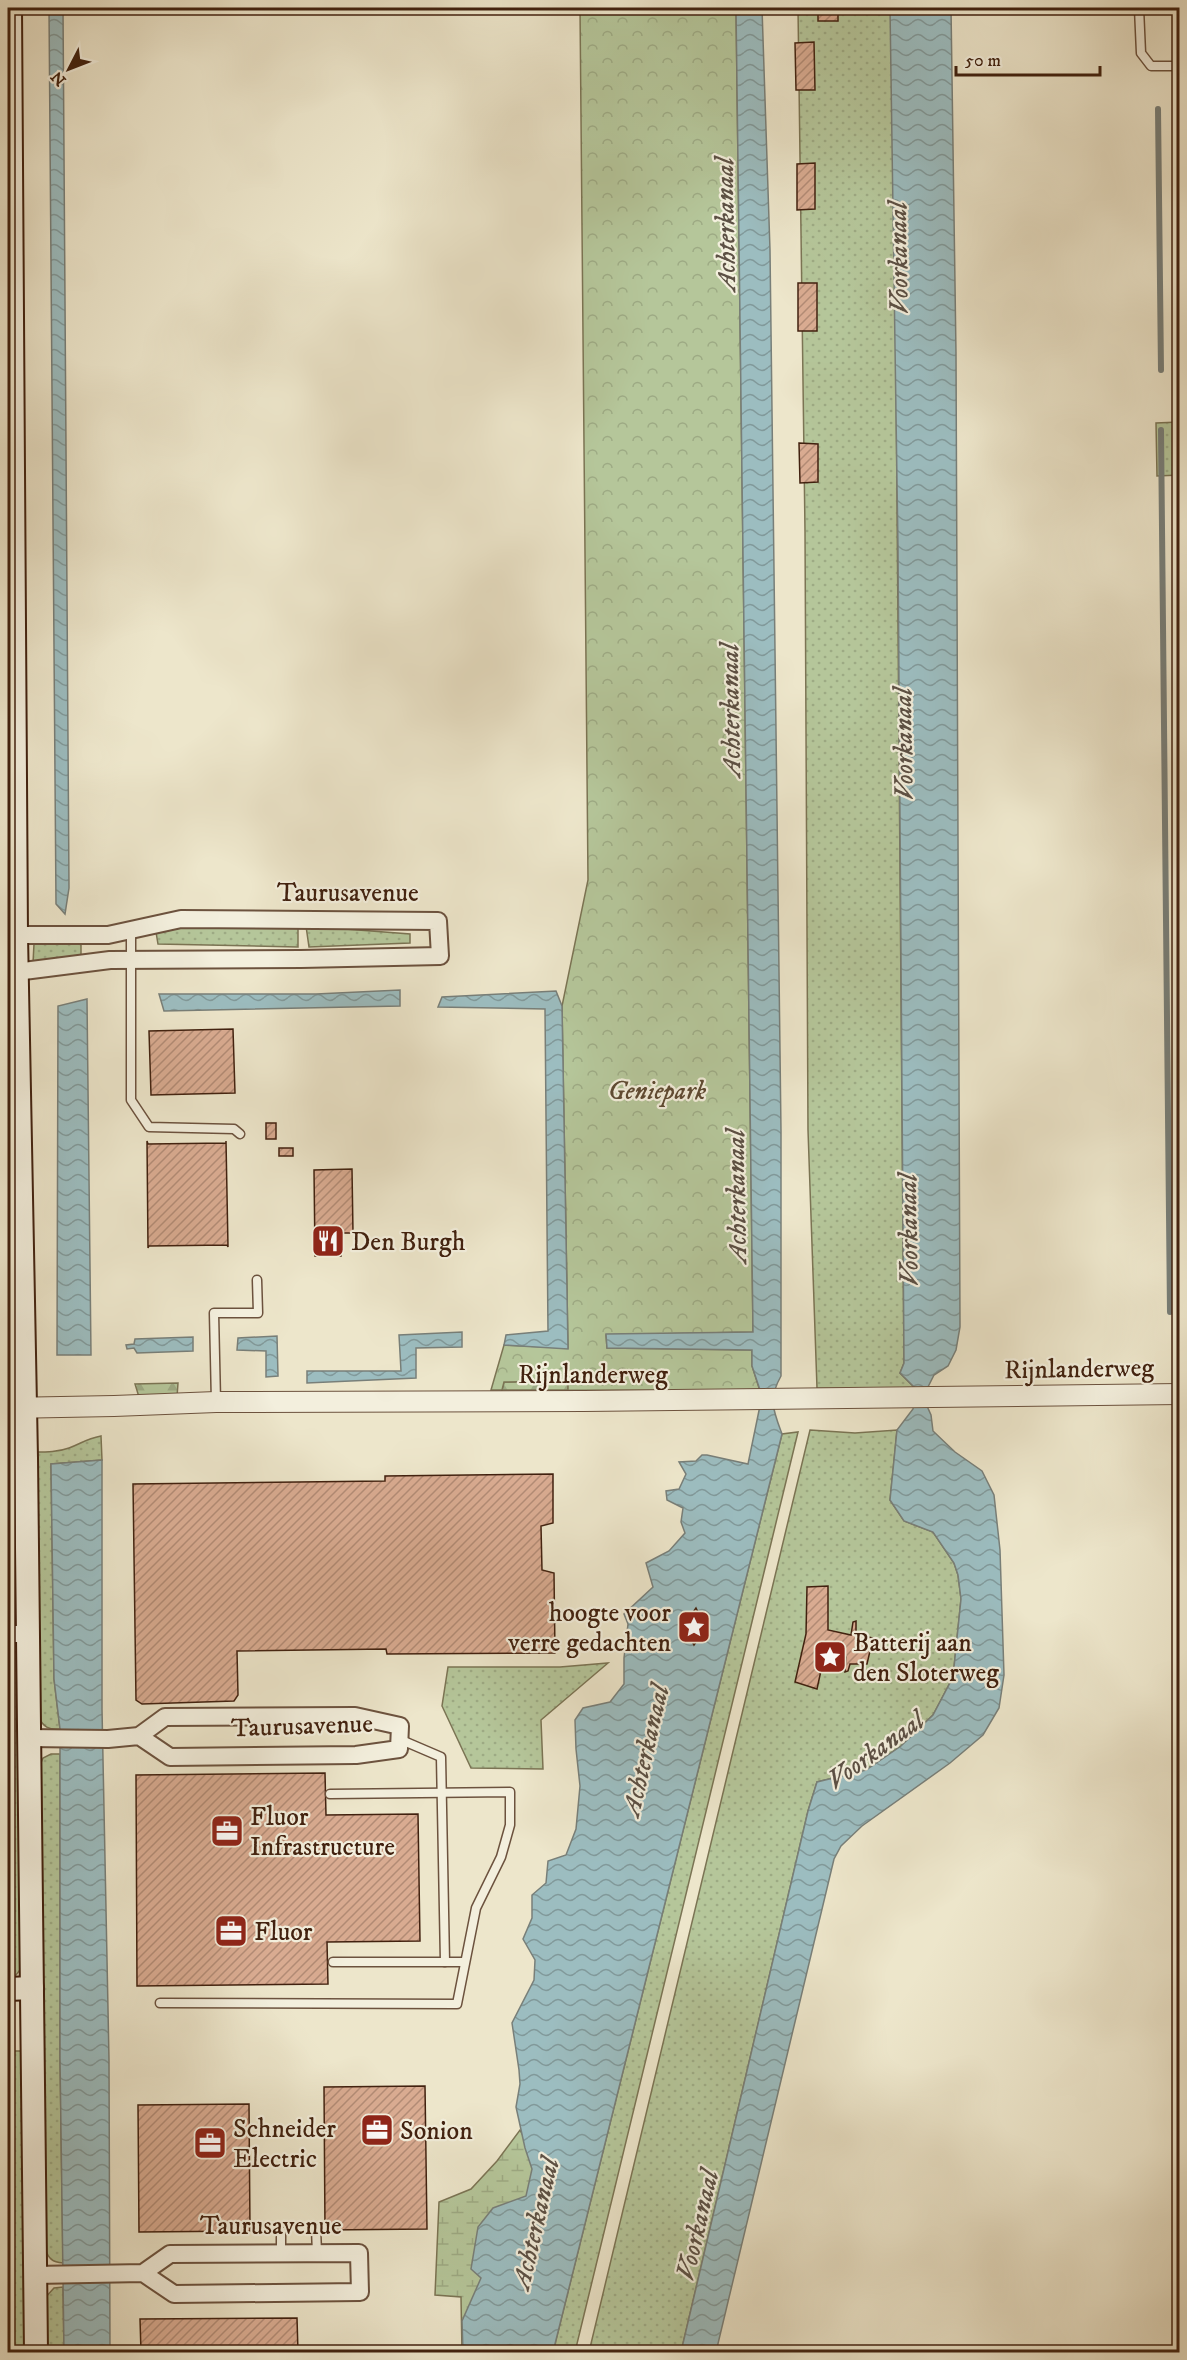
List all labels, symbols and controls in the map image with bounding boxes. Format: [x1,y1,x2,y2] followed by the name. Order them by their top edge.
[39,39,99,99] north arrow
[956,39,1100,77] scale bar
[965,50,1001,72] text: 50 m
[47,67,70,90] text: N
[708,154,744,294] water label: Achterkanaal
[881,198,917,315] water label: Voorkanaal
[713,640,749,780] water label: Achterkanaal
[886,684,922,801] water label: Voorkanaal
[277,877,419,910] street label: Taurusavenue
[608,1075,706,1108] park label: Geniepark
[719,1126,755,1266] water label: Achterkanaal
[891,1170,927,1287] water label: Voorkanaal
[310,1223,346,1259] restaurant icon: Den Burgh
[351,1226,466,1259] place label: Den Burgh
[1004,1352,1155,1387] street label: Rijnlanderweg
[518,1359,668,1392] street label: Rijnlanderweg
[507,1597,671,1660] place label: hoogte voor verre gedachten
[676,1609,712,1645] place icon: hoogte voor verre gedachten
[853,1627,999,1690] place label: Batterij aan den Sloterweg
[812,1639,848,1675] place icon: Batterij aan den Sloterweg
[614,1679,678,1822] water label: Achterkanaal
[820,1702,934,1798] water label: Voorkanaal
[231,1708,373,1745] street label: Taurusavenue
[250,1801,395,1864] place label: Fluor Infrastructure
[209,1813,245,1849] office icon: Fluor Infrastructure
[213,1913,249,1949] office icon: Fluor
[254,1916,313,1949] place label: Fluor
[359,2112,395,2148] office icon: Sonion
[233,2113,336,2176] place label: Schneider Electric
[400,2115,473,2148] place label: Sonion
[192,2125,228,2161] office icon: Schneider Electric
[504,2152,568,2295] water label: Achterkanaal
[669,2164,728,2284] water label: Voorkanaal
[200,2210,342,2243] street label: Taurusavenue

